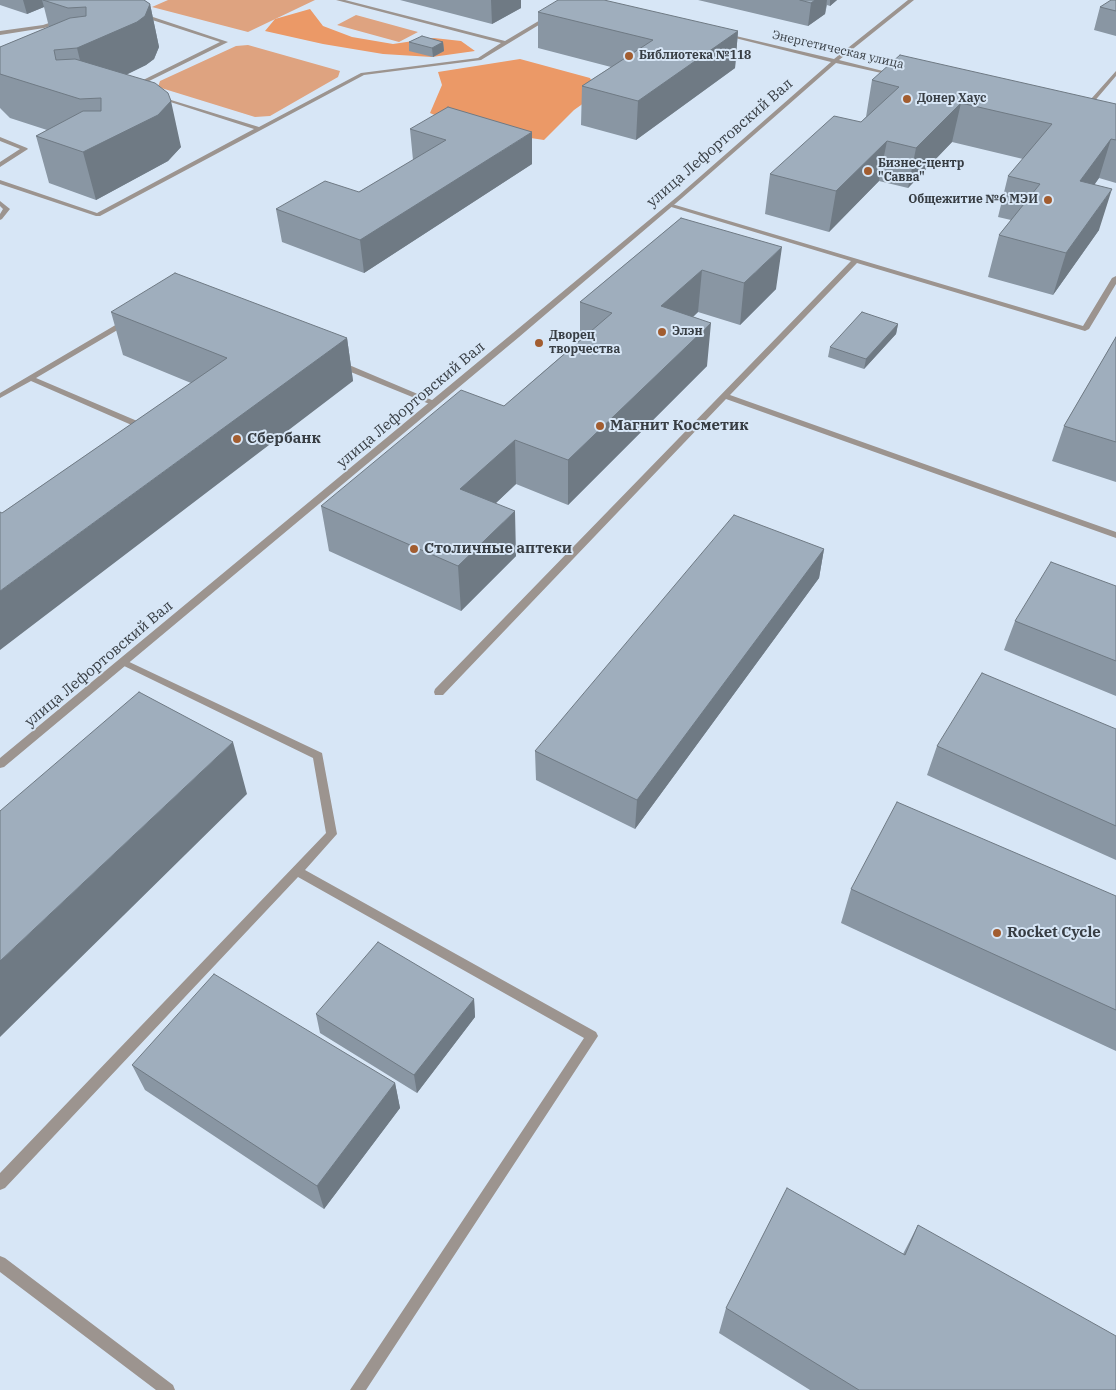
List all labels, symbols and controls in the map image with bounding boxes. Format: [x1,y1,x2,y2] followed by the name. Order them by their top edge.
[771,28,905,72] street label: Энергетическая улица
[639,49,751,63] place label: Библиотека №118
[623,50,635,62] marker: Библиотека №118
[643,75,797,211] street label: улица Лефортовский Вал
[917,92,986,106] place label: Донер Хаус
[901,93,913,105] marker: Донер Хаус
[878,157,964,185] place label: Бизнес-центр "Савва"
[862,165,874,177] marker: Бизнес-центр "Савва"
[908,193,1038,207] place label: Общежитие №6 МЭИ
[1042,194,1054,206] marker: Общежитие №6 МЭИ
[672,325,703,339] place label: Элэн
[656,326,668,338] marker: Элэн
[549,329,620,357] place label: Дворец творчества
[533,337,545,349] marker: Дворец творчества
[333,338,489,472] street label: улица Лефортовский Вал
[610,417,748,435] place label: Магнит Косметик
[594,420,606,432] marker: Магнит Косметик
[247,430,321,448] place label: Сбербанк
[231,433,243,445] marker: Сбербанк
[424,540,572,558] place label: Столичные аптеки
[408,543,420,555] marker: Столичные аптеки
[21,597,177,731] street label: улица Лефортовский Вал
[1007,924,1101,942] place label: Rocket Cycle
[991,927,1003,939] marker: Rocket Cycle

